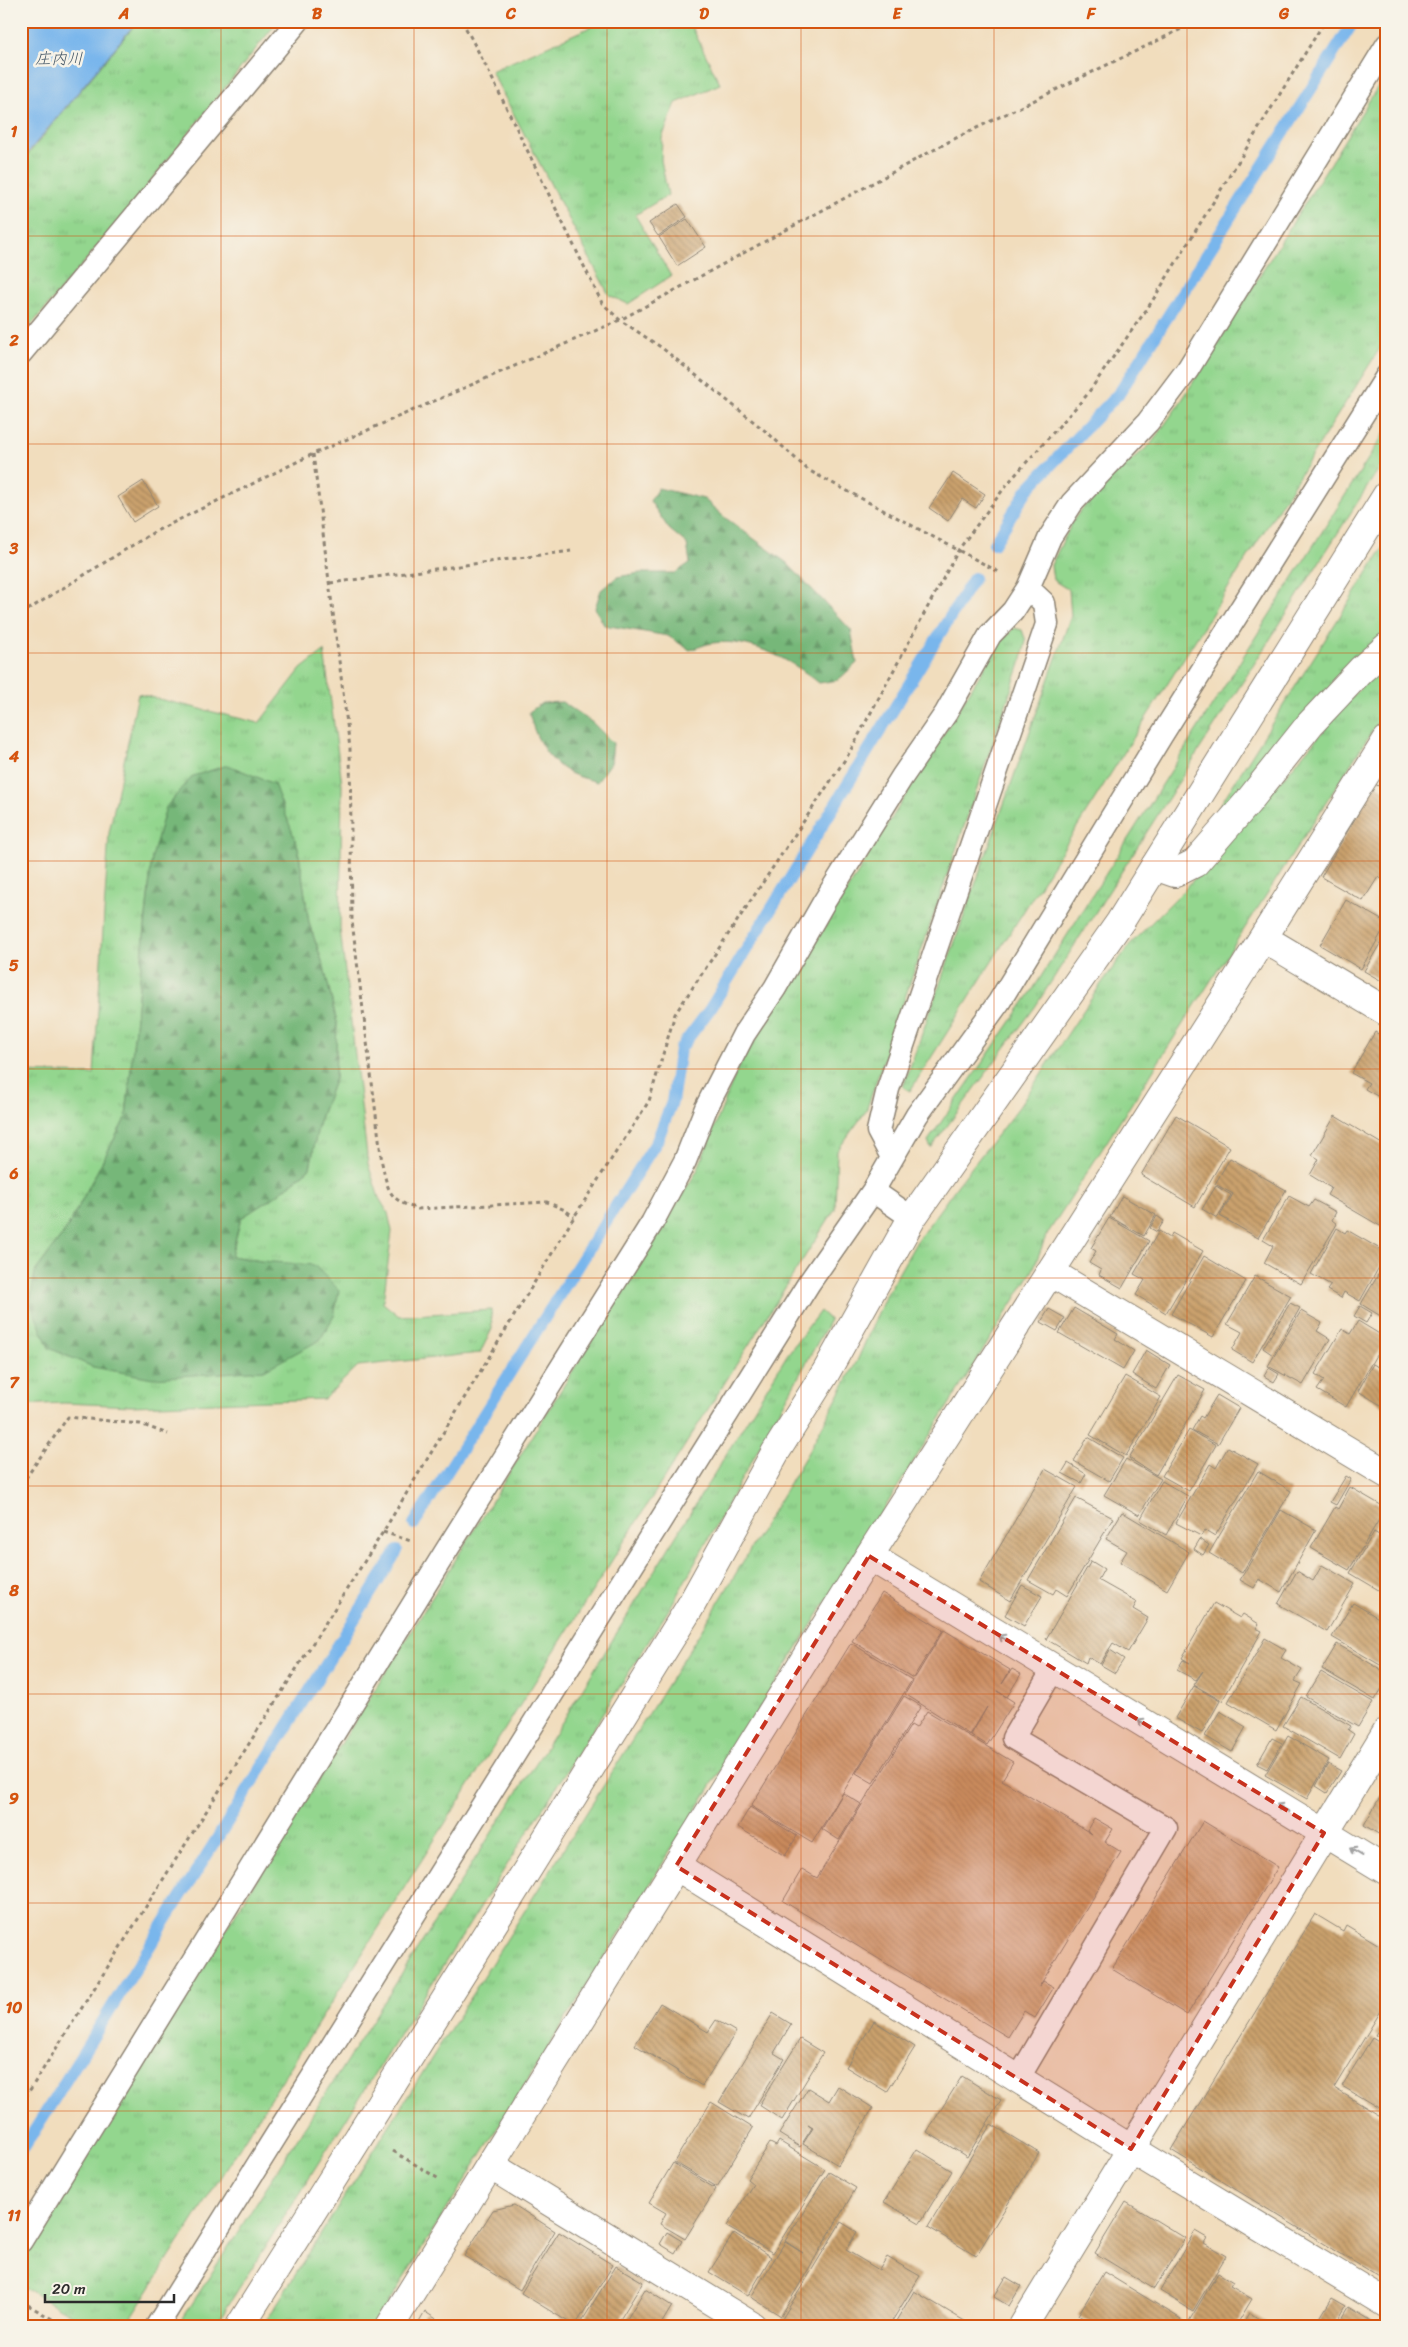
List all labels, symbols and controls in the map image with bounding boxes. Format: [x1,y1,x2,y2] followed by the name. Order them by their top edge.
[118,0,129,28] text: A
[312,0,323,28] text: B
[505,0,517,28] text: C
[699,0,709,28] text: D
[893,0,903,28] text: E
[1086,0,1097,28] text: F
[1278,0,1290,28] text: G
[35,44,83,73] water label: 庄内川
[11,117,18,146] text: 1
[8,326,19,355] text: 2
[9,534,19,563] text: 3
[8,742,19,771] text: 4
[9,951,19,980] text: 5
[8,1159,19,1188] text: 6
[9,1368,20,1397] text: 7
[8,1576,19,1605] text: 8
[999,1633,1013,1643] one-way arrow
[1138,1718,1152,1728] one-way arrow
[9,1784,19,1813] text: 9
[1276,1802,1290,1812] one-way arrow
[1349,1846,1363,1856] one-way arrow
[6,1993,22,2022] text: 10
[7,2201,21,2230] text: 11
[45,2272,174,2304] scale bar
[52,2276,86,2302] text: 20 m

